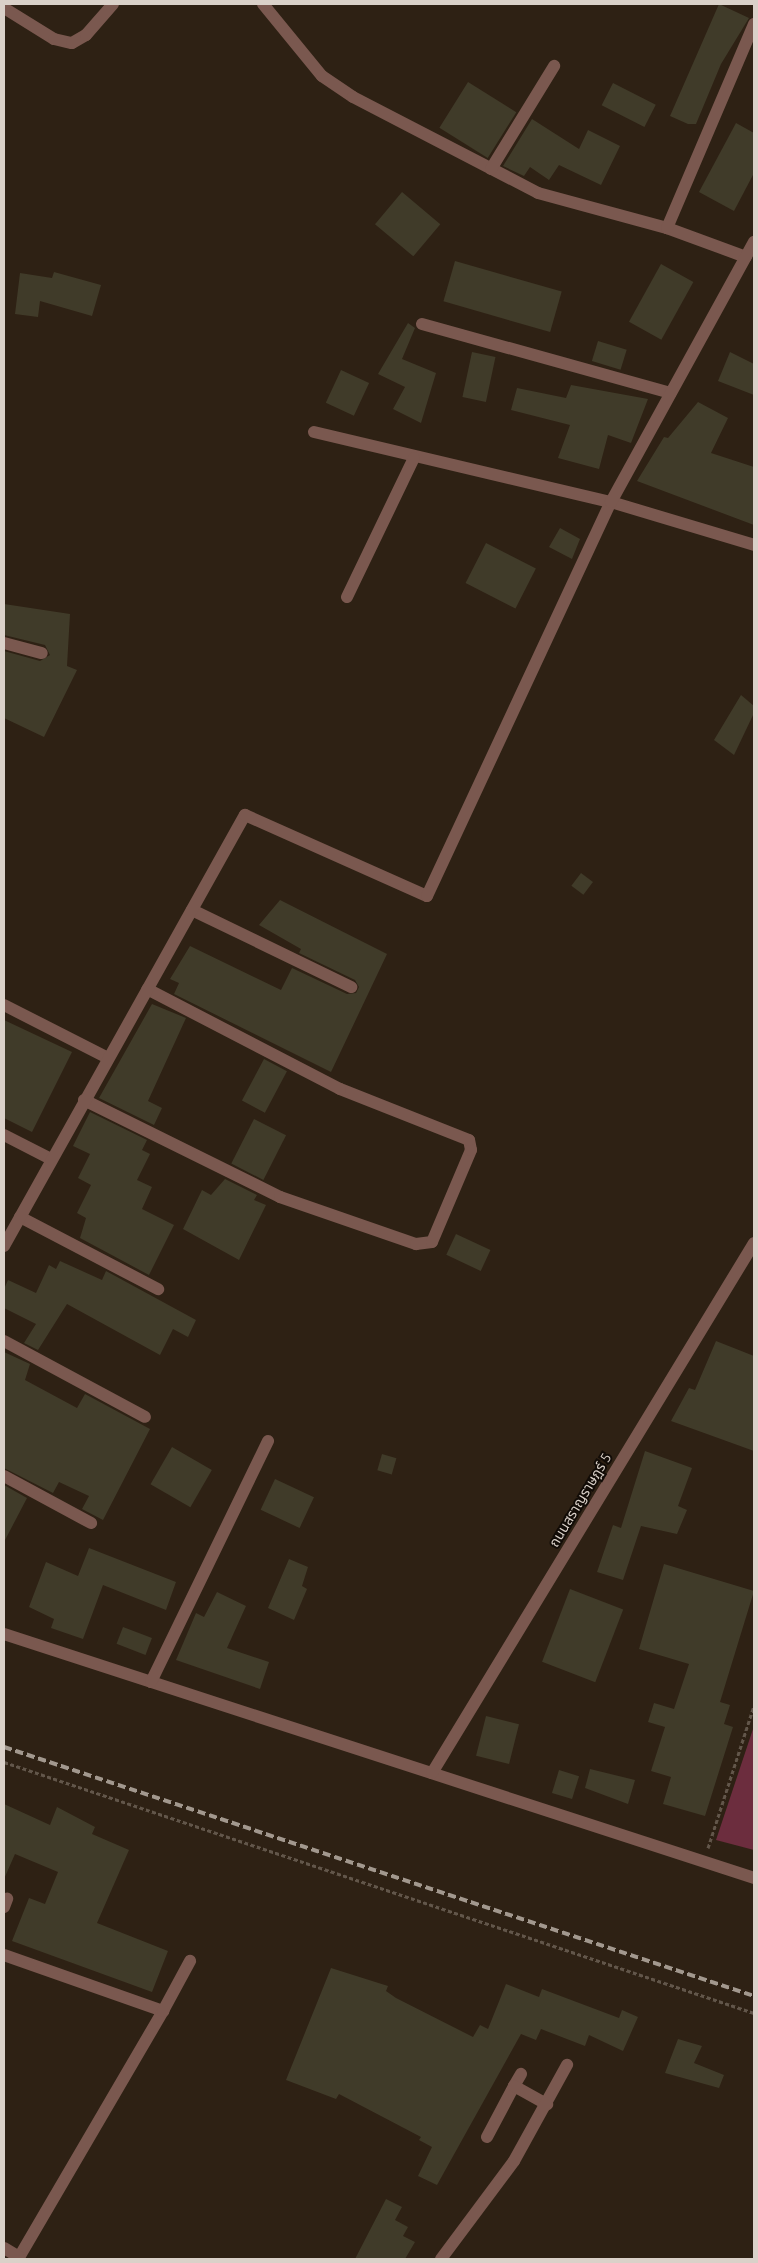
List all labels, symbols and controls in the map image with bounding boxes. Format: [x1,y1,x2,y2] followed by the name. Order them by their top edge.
[545,1450,615,1550] street label: ถนนสราญราษฎร์ 5

